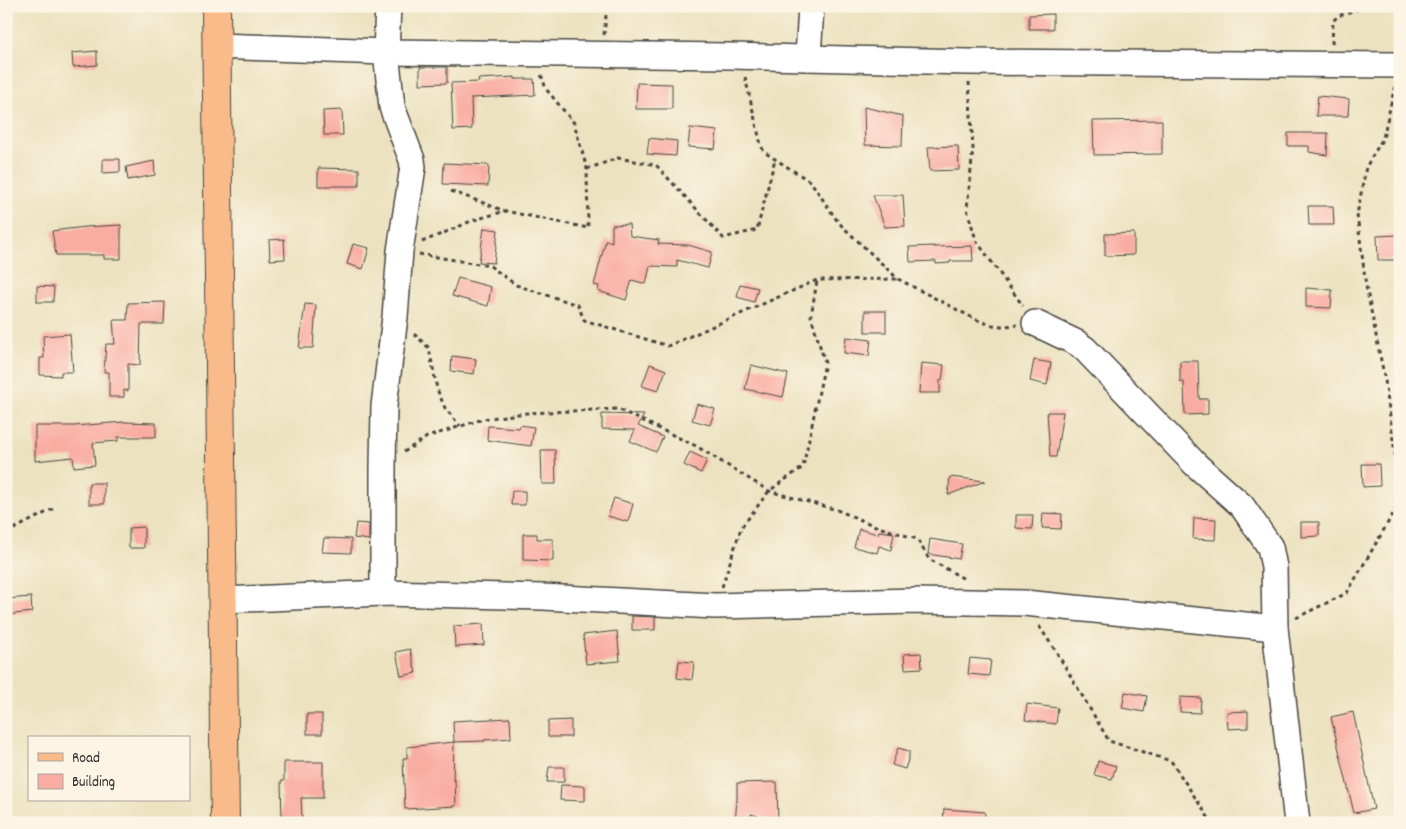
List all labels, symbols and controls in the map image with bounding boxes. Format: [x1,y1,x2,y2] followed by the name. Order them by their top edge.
[28,736,190,802] legend
[72,748,100,770] text: Road
[72,772,115,794] text: Building

